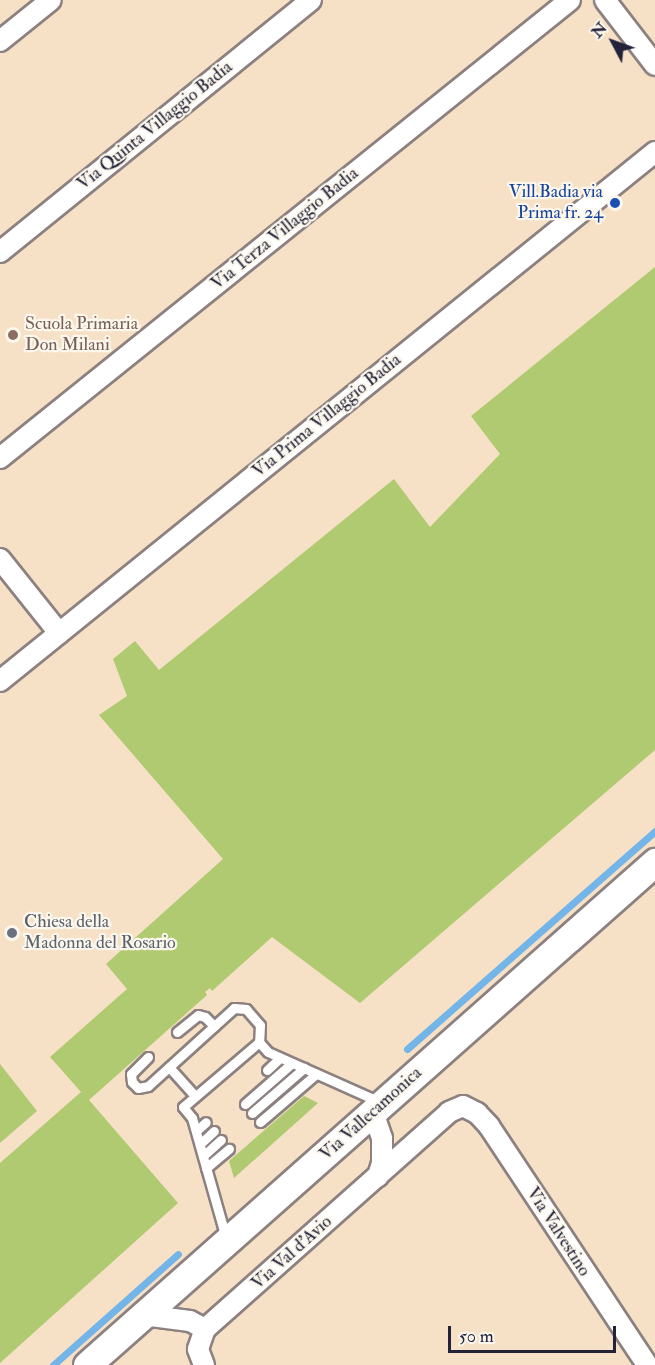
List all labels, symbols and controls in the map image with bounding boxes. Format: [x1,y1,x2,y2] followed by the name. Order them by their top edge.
[583,12,643,72] north arrow
[587,18,612,42] text: N
[73,57,237,195] street label: Via Quinta Villaggio Badia
[207,163,363,295] street label: Via Terza Villaggio Badia
[509,182,603,224] place label: Vill.Badia via Prima fr. 24
[608,196,622,210] marker: Vill.Badia via Prima fr. 24
[25,314,138,356] place label: Scuola Primaria Don Milani
[6,328,20,342] marker: Scuola Primaria Don Milani
[248,349,406,483] street label: Via Prima Villaggio Badia
[24,912,176,954] place label: Chiesa della Madonna del Rosario
[5,926,19,940] marker: Chiesa della Madonna del Rosario
[316,1063,426,1165] street label: Via Vallecamonica
[521,1184,595,1280] street label: Via Valvestino
[247,1211,337,1295] street label: Via Val d'Avio
[451,1314,619,1352] scale bar
[459,1325,494,1348] text: 50 m

